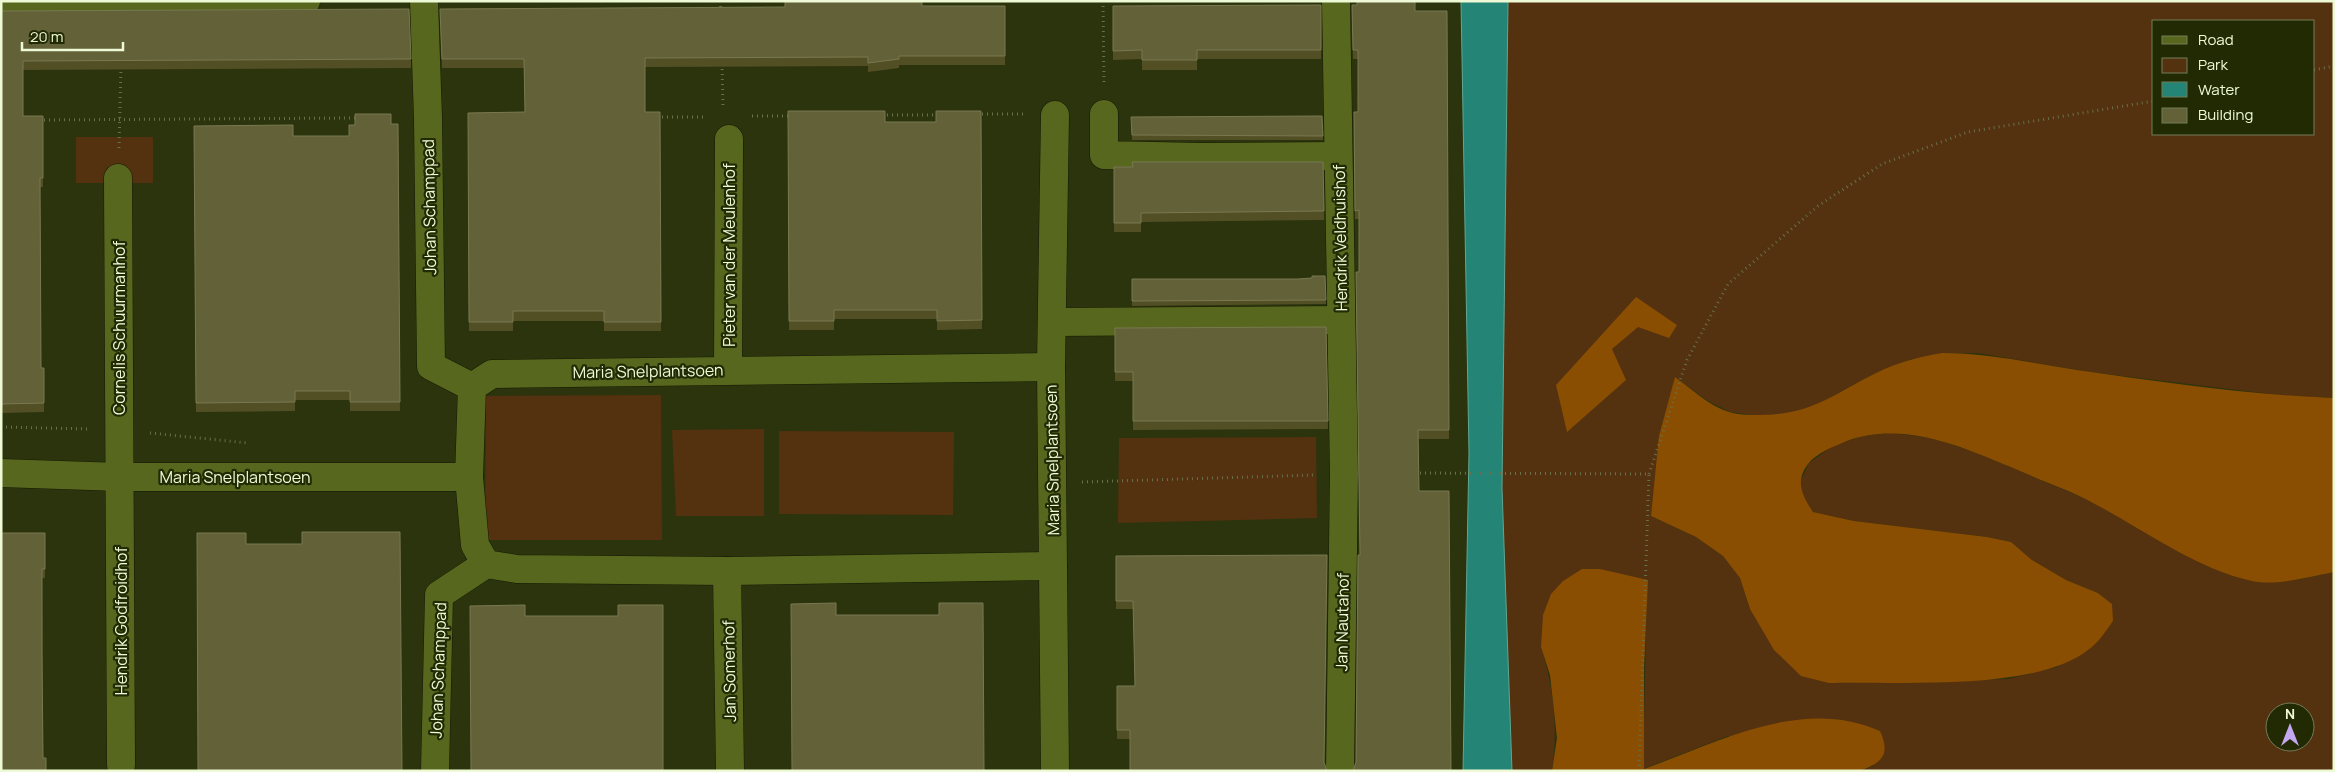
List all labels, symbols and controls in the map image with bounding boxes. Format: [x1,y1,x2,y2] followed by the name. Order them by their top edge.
[22,20,124,52] scale bar
[2152,20,2315,135] legend
[30,26,63,47] text: 20 m
[2198,29,2234,50] text: Road
[2198,54,2228,75] text: Park
[2198,79,2240,100] text: Water
[2198,104,2253,125] text: Building
[417,139,441,275] street label: Johan Schamppad
[718,163,740,347] street label: Pieter van der Meulenhof
[1328,164,1352,312] street label: Hendrik Veldhuishof
[108,241,130,415] street label: Cornelis Schuurmanhof
[572,359,724,383] street label: Maria Snelplantsoen
[1040,384,1064,536] street label: Maria Snelplantsoen
[160,466,310,488] street label: Maria Snelplantsoen
[110,546,132,695] street label: Hendrik Godfroidhof
[1330,572,1354,671] street label: Jan Nautahof
[425,602,451,738] street label: Johan Schamppad
[717,620,741,722] street label: Jan Somerhof
[2265,702,2315,752] north arrow
[2285,704,2295,723] text: N

